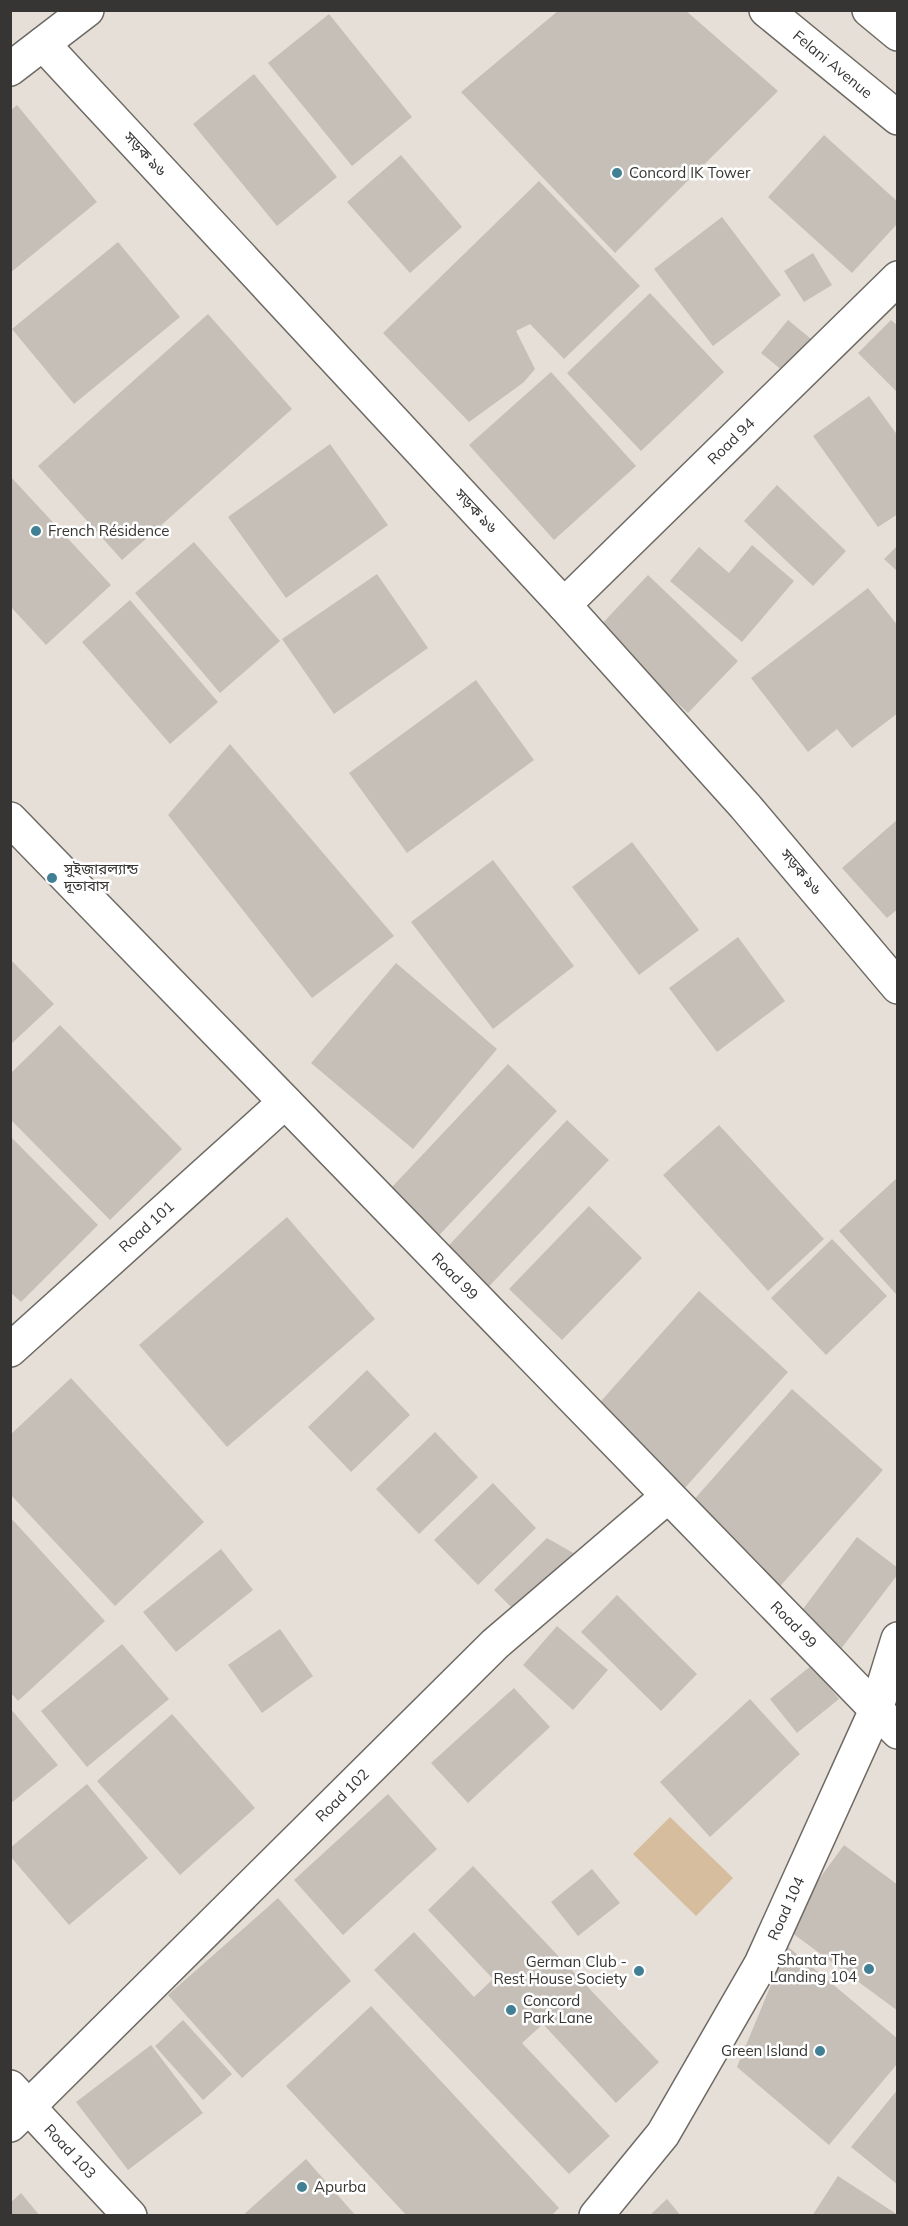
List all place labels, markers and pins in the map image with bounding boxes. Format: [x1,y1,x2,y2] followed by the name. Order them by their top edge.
[629,163,751,182] place label: Concord IK Tower
[610,166,624,180] marker: Concord IK Tower
[48,521,169,540] place label: French Résidence
[29,524,43,538] marker: French Résidence
[63,859,139,895] place label: সুইজারল্যান্ড দূতাবাস
[45,871,59,885] marker: সুইজারল্যান্ড দূতাবাস
[770,1950,857,1986] place label: Shanta The Landing 104
[494,1952,627,1988] place label: German Club - Rest House Society
[862,1962,876,1976] marker: Shanta The Landing 104
[632,1964,646,1978] marker: German Club - Rest House Society
[523,1991,593,2027] place label: Concord Park Lane
[504,2003,518,2017] marker: Concord Park Lane
[721,2041,808,2060] place label: Green Island
[813,2044,827,2058] marker: Green Island
[314,2177,366,2196] place label: Apurba
[295,2180,309,2194] marker: Apurba

